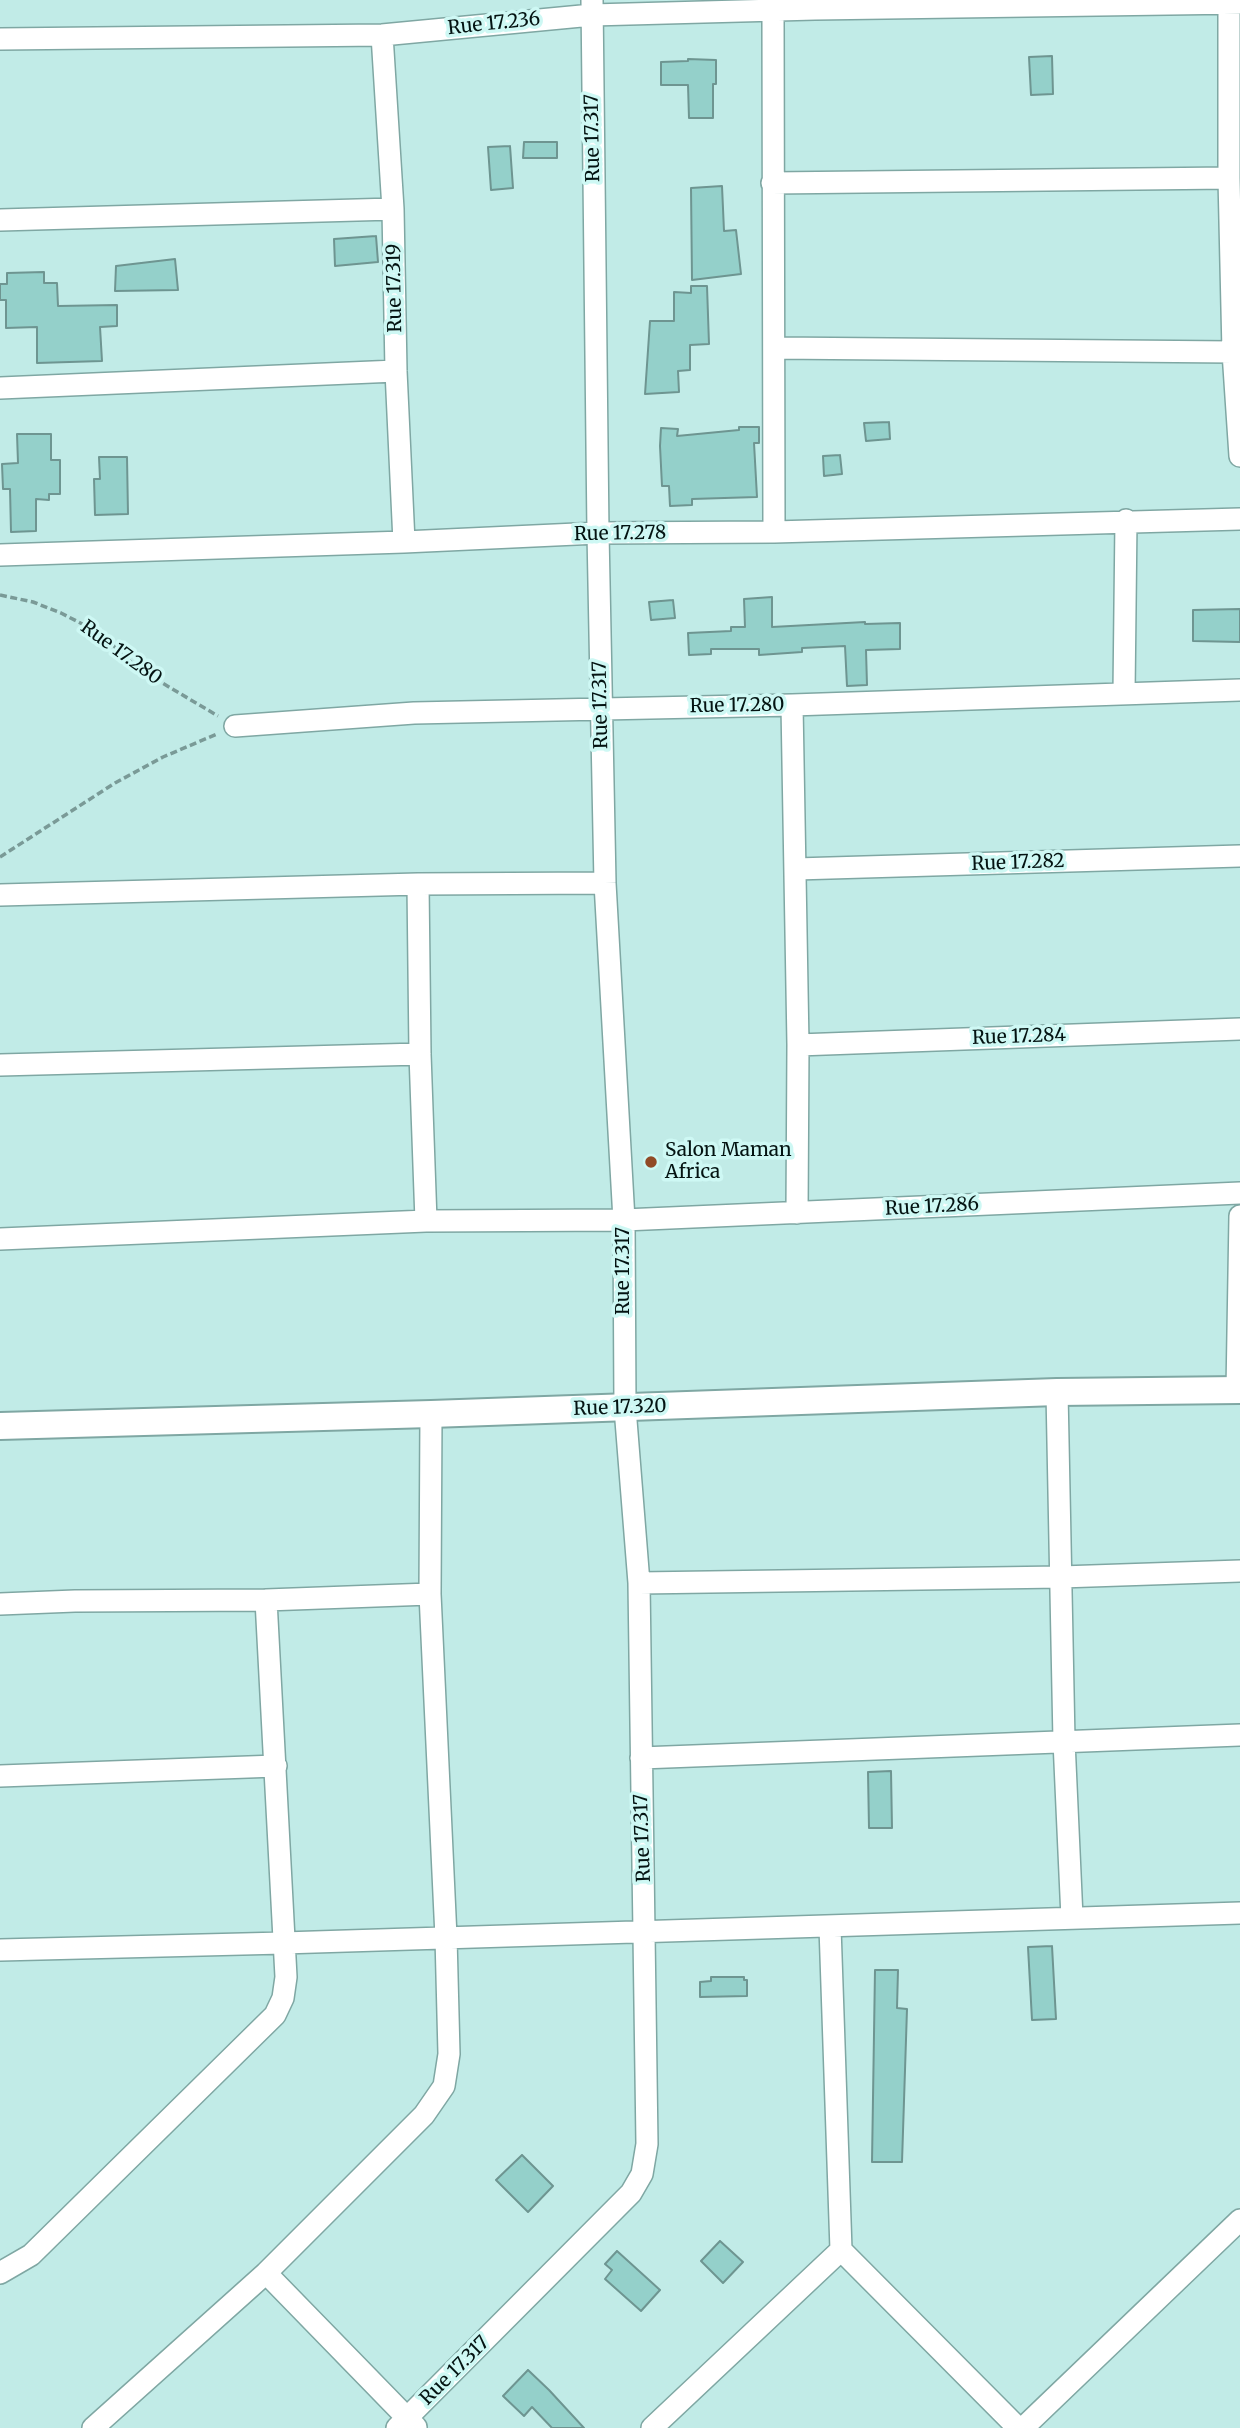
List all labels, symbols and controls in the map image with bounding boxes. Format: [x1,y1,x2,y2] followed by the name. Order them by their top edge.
[447,8,541,40] street label: Rue 17.236
[581,94,605,182] street label: Rue 17.317
[383,243,407,333] street label: Rue 17.319
[574,522,666,546] street label: Rue 17.278
[76,616,166,690] street label: Rue 17.280
[589,661,613,749] street label: Rue 17.317
[689,694,785,718] street label: Rue 17.280
[971,850,1065,876] street label: Rue 17.282
[972,1024,1066,1050] street label: Rue 17.284
[665,1140,792,1184] place label: Salon Maman Africa
[643,1154,659,1170] marker: Salon Maman Africa
[884,1193,980,1221] street label: Rue 17.286
[613,1227,635,1315] street label: Rue 17.317
[573,1395,667,1421] street label: Rue 17.320
[630,1794,656,1882] street label: Rue 17.317
[416,2332,494,2410] street label: Rue 17.317

